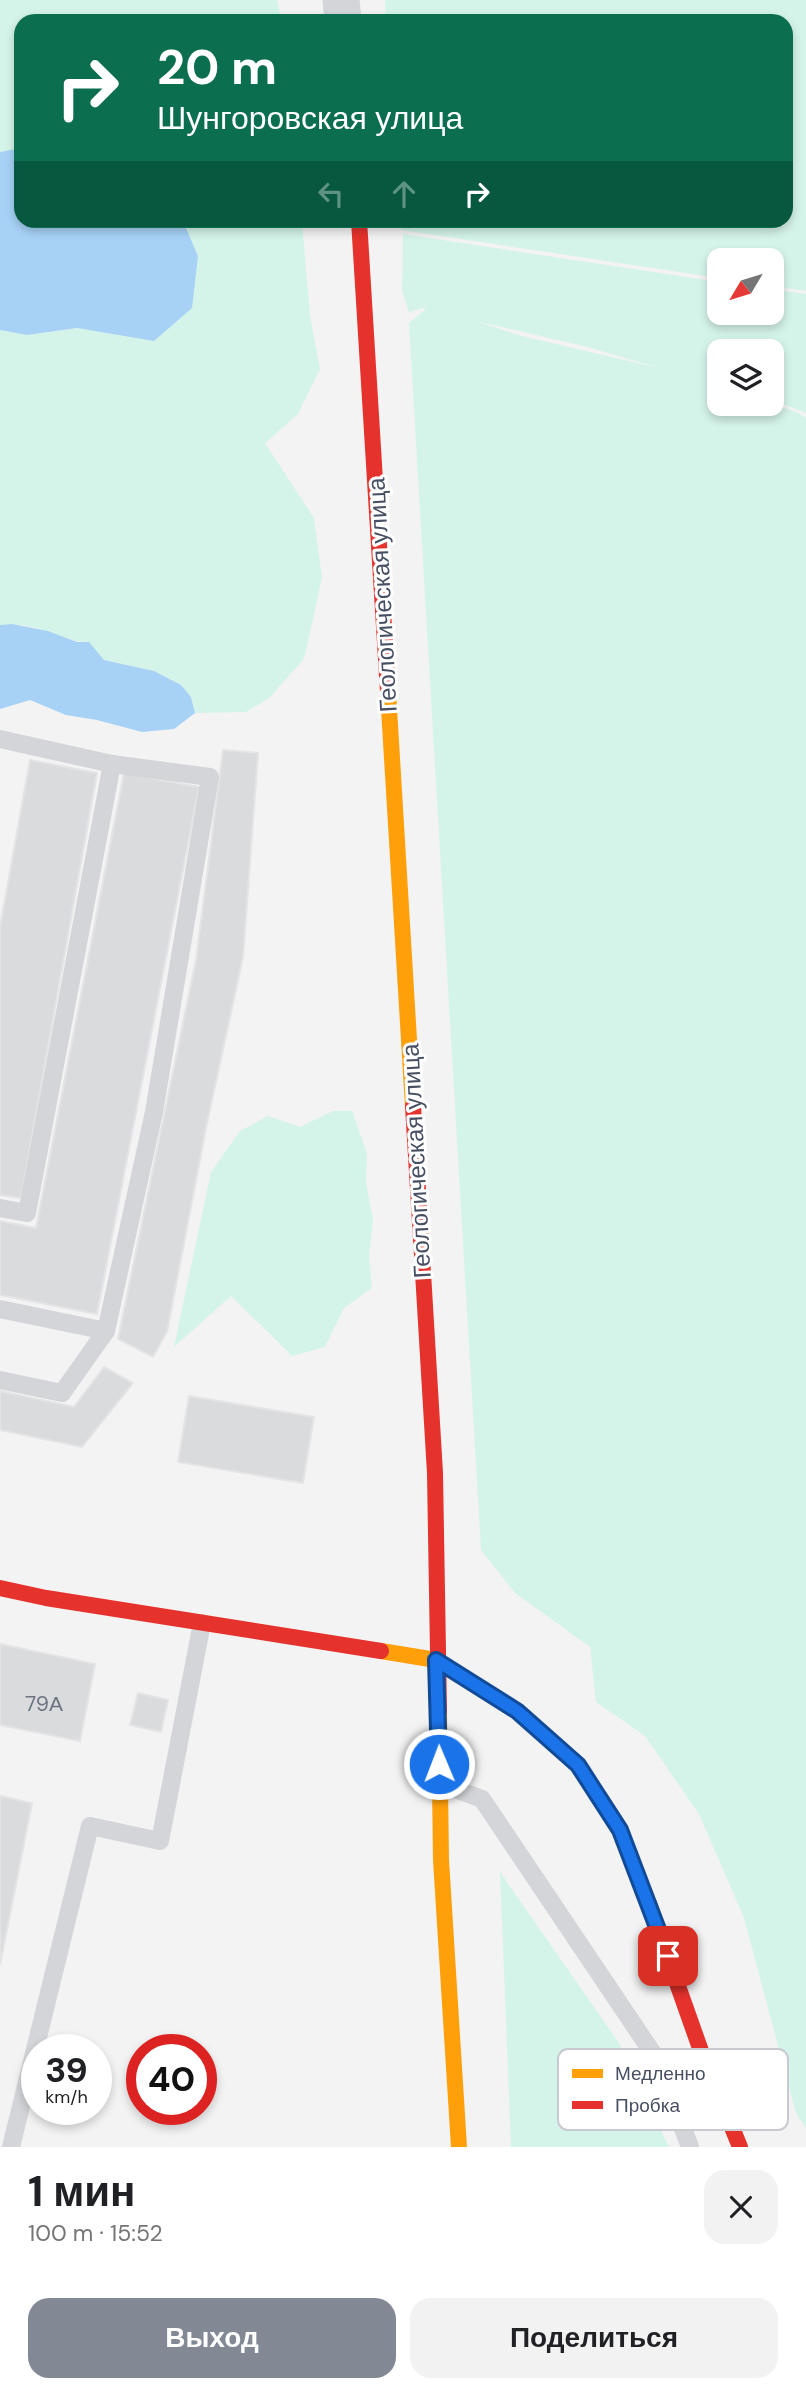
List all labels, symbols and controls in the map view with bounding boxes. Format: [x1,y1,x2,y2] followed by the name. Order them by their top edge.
[157,35,277,99] text: 20 m
[42,42,133,133] icon: right
[157,97,463,139] text: Шунгоровская улица
[312,175,350,213] icon: left
[385,175,423,213] icon: ahead
[458,175,496,213] icon: right
[707,248,784,326] north arrow
[707,248,784,416] map controls
[707,339,784,416] button: layers
[360,476,404,713] street label: Геологическая улица
[394,1042,438,1279] street label: Геологическая улица
[25,1690,63,1718] house number: 79А
[402,1727,476,1801] position arrow
[638,1926,698,1986] pin
[649,1937,687,1975] icon: arrive
[126,2034,217,2125] speed limit sign: 40
[45,2047,88,2093] text: 39
[558,2049,788,2130] legend
[615,2061,705,2086] text: Медленно
[45,2085,88,2109] text: km/h
[615,2093,680,2118] text: Пробка
[28,2164,135,2219] text: 1 мин
[704,2170,778,2244] button: close
[28,2218,163,2248] text: 100 m · 15:52
[28,2298,396,2378] button: Выход
[410,2298,778,2378] button: Поделиться

